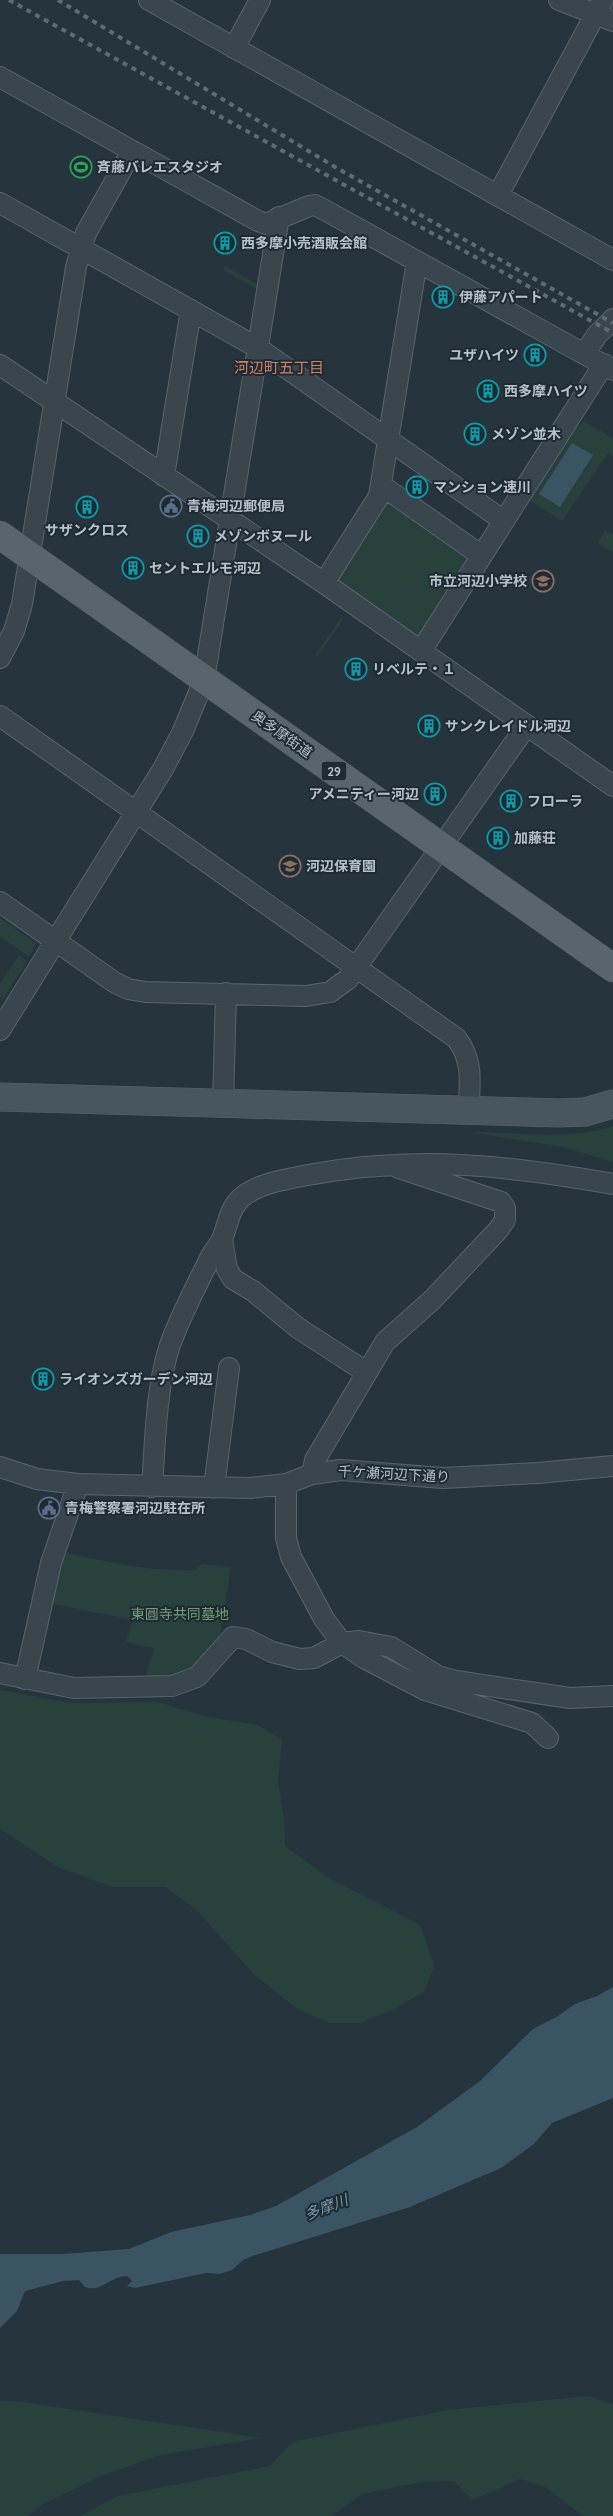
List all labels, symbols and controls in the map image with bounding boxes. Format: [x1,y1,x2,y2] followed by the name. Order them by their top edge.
[69,155,93,179] sports icon: 斉藤バレエスタジオ
[97,158,223,176] place label: 斉藤バレエスタジオ
[213,231,237,255] building icon: 西多摩小売酒販会館
[241,234,367,252] place label: 西多摩小売酒販会館
[431,285,455,309] building icon: 伊藤アパート
[459,288,543,306] place label: 伊藤アパート
[523,343,547,367] building icon: ユザハイツ
[449,346,519,364] place label: ユザハイツ
[234,358,324,377] district label: 河辺町五丁目
[476,379,500,403] building icon: 西多摩ハイツ
[504,382,588,400] place label: 西多摩ハイツ
[463,422,487,446] building icon: メゾン並木
[491,425,561,443] place label: メゾン並木
[405,475,429,499] building icon: マンション速川
[433,478,531,496] place label: マンション速川
[159,494,183,518] public building icon: 青梅河辺郵便局
[75,495,99,519] building icon: サザンクロス
[187,497,285,515] place label: 青梅河辺郵便局
[45,521,129,539] place label: サザンクロス
[186,524,210,548] building icon: メゾンボヌール
[214,527,312,545] place label: メゾンボヌール
[121,556,145,580] building icon: セントエルモ河辺
[149,559,261,577] place label: セントエルモ河辺
[531,569,555,593] school or university icon: 市立河辺小学校
[429,572,527,590] place label: 市立河辺小学校
[344,657,368,681] building icon: リベルテ・１
[372,660,456,678] place label: リベルテ・１
[248,707,316,761] street label: 奥多摩街道
[417,714,441,738] building icon: サンクレイドル河辺
[445,717,571,735] place label: サンクレイドル河辺
[322,761,346,780] road number: 29
[423,782,447,806] building icon: アメニティー河辺
[309,785,419,803] place label: アメニティー河辺
[499,789,523,813] building icon: フローラ
[527,792,583,810] place label: フローラ
[486,826,510,850] building icon: 加藤荘
[514,829,556,847] place label: 加藤荘
[278,854,302,878] school or university icon: 河辺保育園
[306,857,376,875] place label: 河辺保育園
[31,1367,55,1391] building icon: ライオンズガーデン河辺
[59,1370,213,1388] place label: ライオンズガーデン河辺
[338,1462,450,1486] street label: 千ケ瀬河辺下通り
[37,1496,61,1520] public building icon: 青梅警察署河辺駐在所
[65,1499,205,1517] place label: 青梅警察署河辺駐在所
[131,1605,229,1623] park label: 東圓寺共同墓地
[302,2189,352,2224] water label: 多摩川

